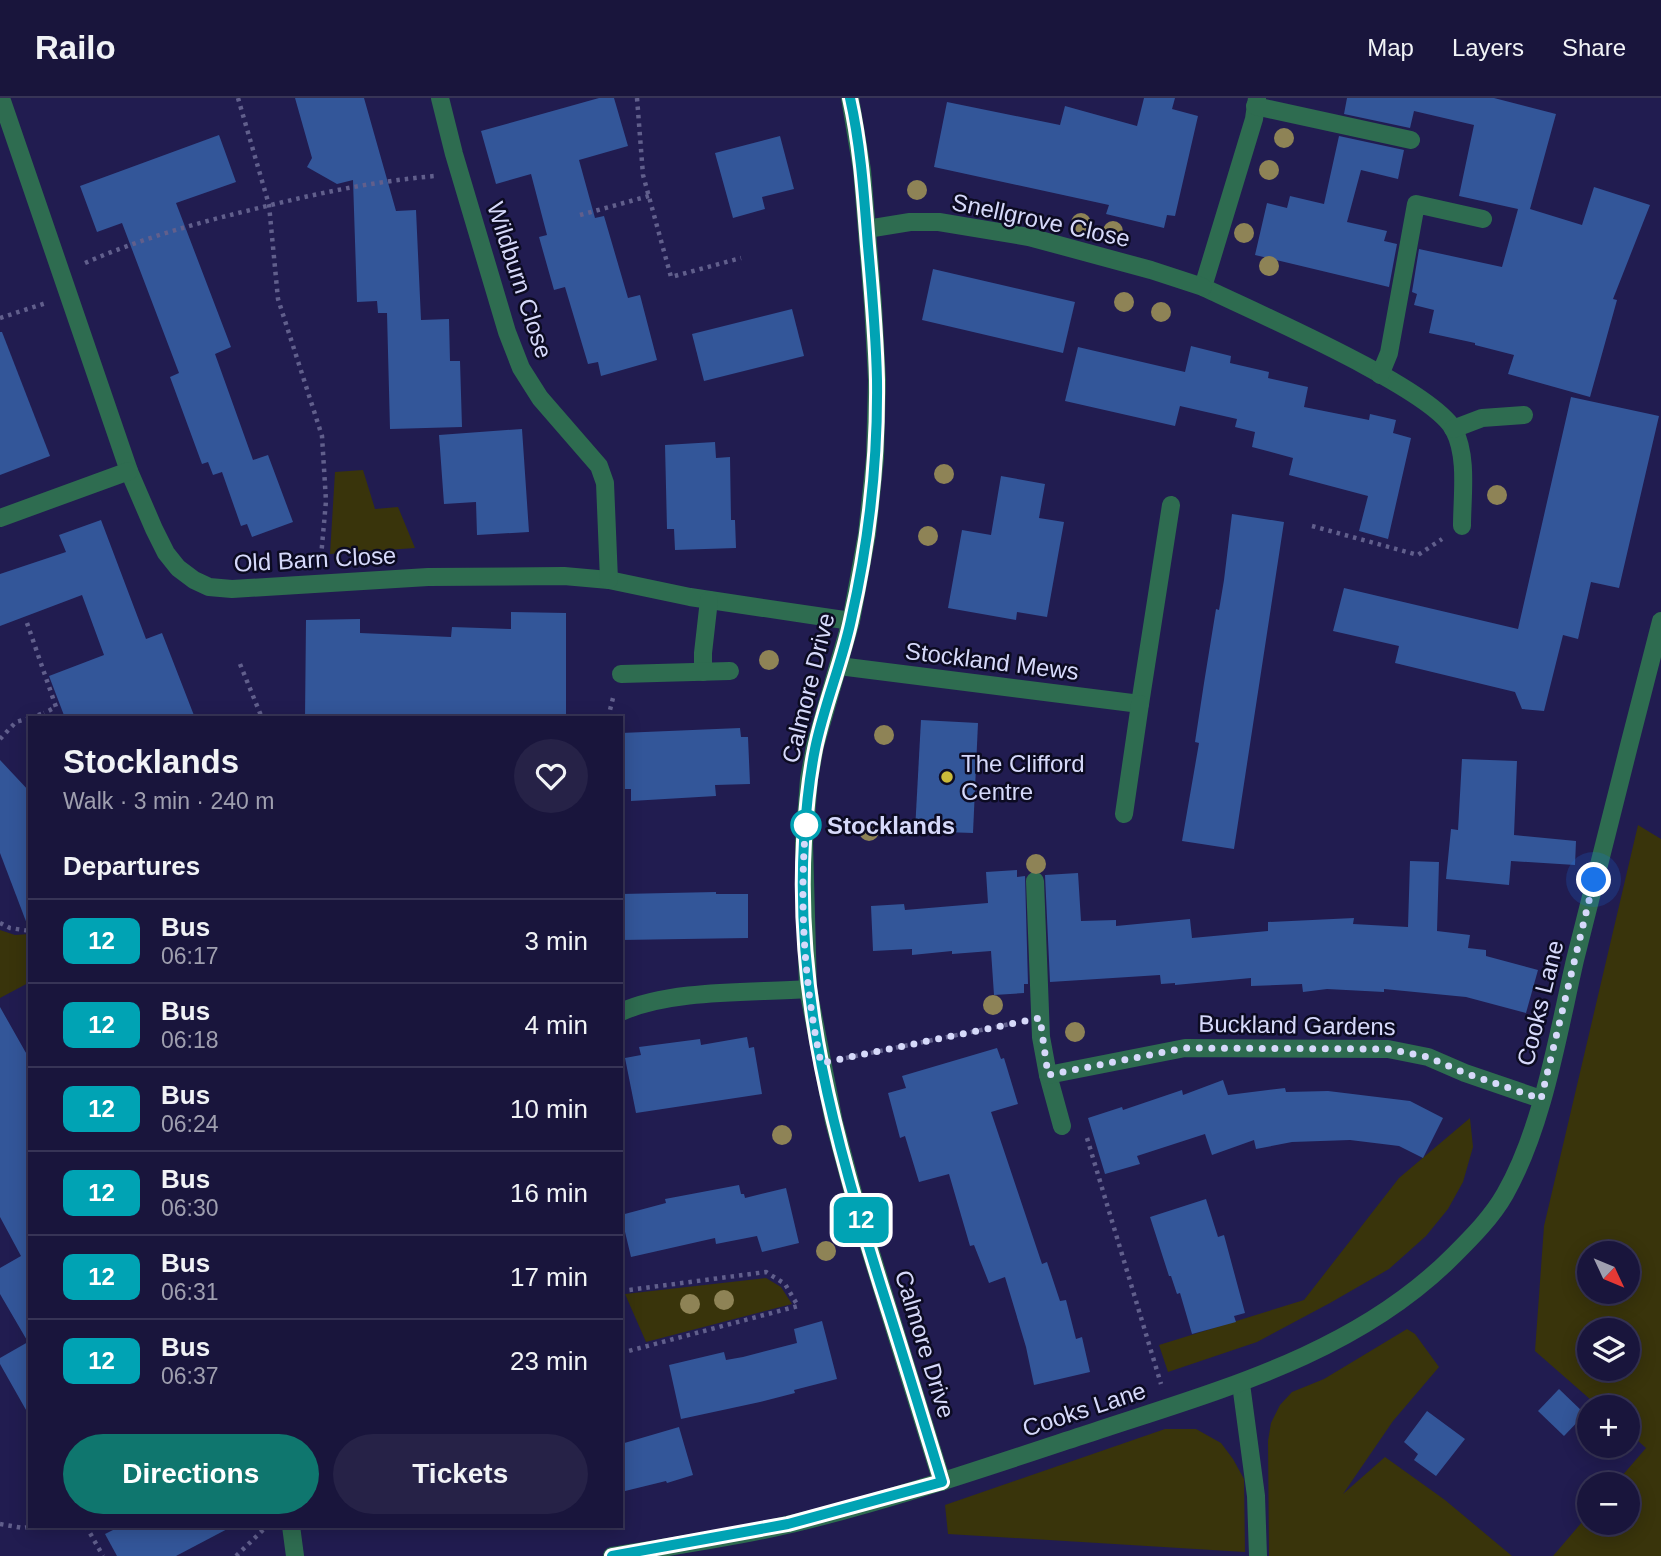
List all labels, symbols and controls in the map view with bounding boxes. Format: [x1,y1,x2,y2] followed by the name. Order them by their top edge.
[35,29,116,66] text: Railo
[1367,34,1414,61] text: Map
[1452,34,1524,61] text: Layers
[1562,34,1626,61] text: Share
[949,188,1133,252] street label: Snellgrove Close
[482,198,558,362] street label: Wildburn Close
[233,541,397,577] street label: Old Barn Close
[776,610,840,766] street label: Calmore Drive
[904,637,1080,685] street label: Stockland Mews
[514,739,588,813] button: heart
[63,743,239,780] text: Stocklands
[961,750,1085,805] place label: The Clifford Centre
[939,769,955,785] marker: The Clifford Centre
[63,788,274,814] text: Walk · 3 min · 240 m
[791,810,821,840] marker: Stocklands
[827,812,955,839] place label: Stocklands
[63,851,200,881] text: Departures
[1576,862,1611,897] your location
[161,912,210,942] text: Bus
[524,926,588,956] text: 3 min
[88,927,115,954] text: 12
[1511,938,1569,1068] street label: Cooks Lane
[161,943,219,969] text: 06:17
[161,996,210,1026] text: Bus
[524,1010,588,1040] text: 4 min
[1198,1010,1396,1040] street label: Buckland Gardens
[88,1011,115,1038] text: 12
[161,1027,219,1053] text: 06:18
[161,1080,210,1110] text: Bus
[510,1094,588,1124] text: 10 min
[88,1095,115,1122] text: 12
[161,1111,219,1137] text: 06:24
[161,1164,210,1194] text: Bus
[510,1178,588,1208] text: 16 min
[88,1179,115,1206] text: 12
[161,1195,219,1221] text: 06:30
[830,1197,892,1243] line badge: 12
[848,1206,874,1233] text: 12
[1577,1241,1640,1304] north arrow
[1577,1241,1640,1535] map controls
[161,1248,210,1278] text: Bus
[510,1262,588,1292] text: 17 min
[88,1263,115,1290] text: 12
[890,1267,960,1421] street label: Calmore Drive
[161,1279,219,1305] text: 06:31
[1577,1318,1640,1381] button: layers
[161,1332,210,1362] text: Bus
[510,1346,588,1376] text: 23 min
[88,1347,115,1374] text: 12
[161,1363,219,1389] text: 06:37
[1019,1376,1149,1442] street label: Cooks Lane
[1577,1395,1640,1458] button: +
[63,1434,319,1514] button: Directions
[333,1434,588,1514] button: Tickets
[1577,1472,1640,1535] button: −

